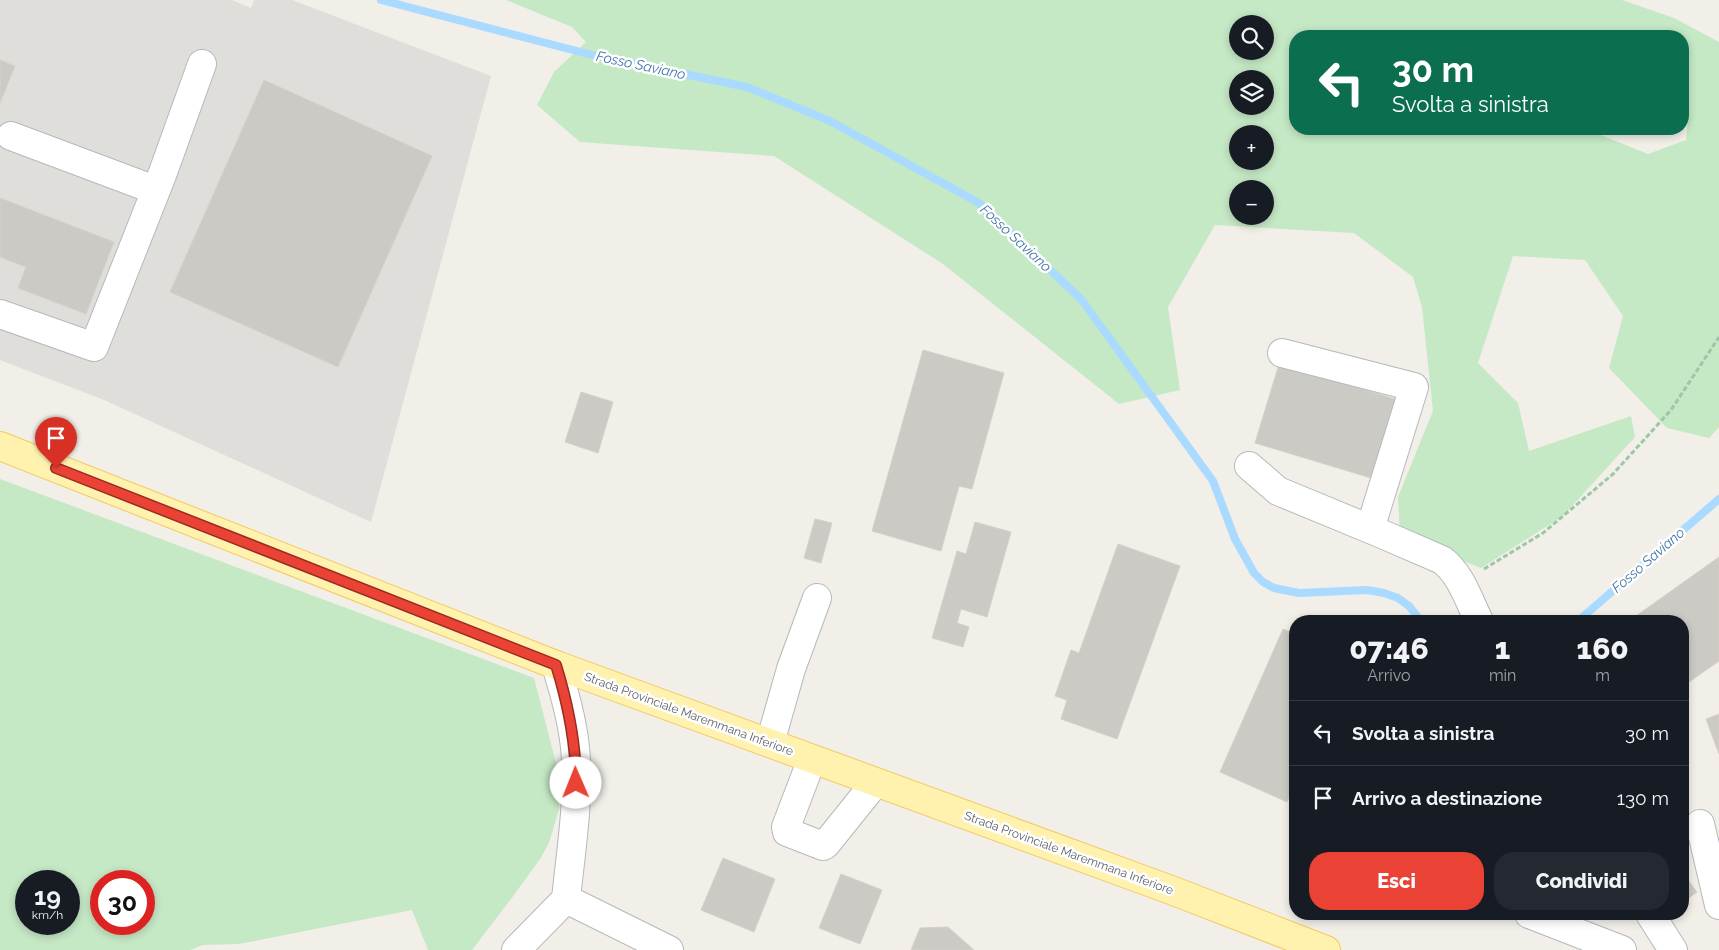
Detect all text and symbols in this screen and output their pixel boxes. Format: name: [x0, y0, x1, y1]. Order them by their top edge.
map controls: [1229, 15, 1274, 225]
button: search: [1229, 15, 1274, 60]
water label: Fosso Saviano: [595, 48, 687, 82]
text: 30 m: [1392, 49, 1474, 90]
icon: left: [1309, 50, 1374, 115]
button: layers: [1229, 70, 1274, 115]
text: Svolta a sinistra: [1392, 91, 1549, 117]
button: +: [1229, 125, 1274, 170]
button: −: [1229, 180, 1274, 225]
water label: Fosso Saviano: [977, 201, 1055, 275]
pin: [35, 417, 77, 468]
icon: arrive: [42, 424, 70, 452]
water label: Fosso Saviano: [1608, 524, 1688, 596]
text: 07:46: [1349, 631, 1429, 666]
text: 1: [1495, 631, 1510, 666]
text: 160: [1577, 631, 1629, 666]
text: Arrivo: [1367, 666, 1411, 685]
text: min: [1489, 666, 1516, 685]
text: m: [1595, 666, 1610, 685]
street label: Strada Provinciale Maremmana Inferiore: [583, 670, 795, 758]
icon: left: [1309, 719, 1337, 747]
text: Svolta a sinistra: [1352, 722, 1494, 744]
text: 30 m: [1625, 722, 1669, 744]
position arrow: [549, 756, 601, 808]
icon: arrive: [1309, 784, 1337, 812]
text: Arrivo a destinazione: [1352, 787, 1542, 809]
text: 130 m: [1617, 787, 1669, 809]
street label: Strada Provinciale Maremmana Inferiore: [963, 809, 1175, 897]
button: Esci: [1309, 852, 1484, 910]
button: Condividi: [1494, 852, 1669, 910]
speed limit sign: 30: [90, 870, 155, 935]
text: 19: [34, 881, 61, 911]
text: km/h: [32, 908, 63, 922]

